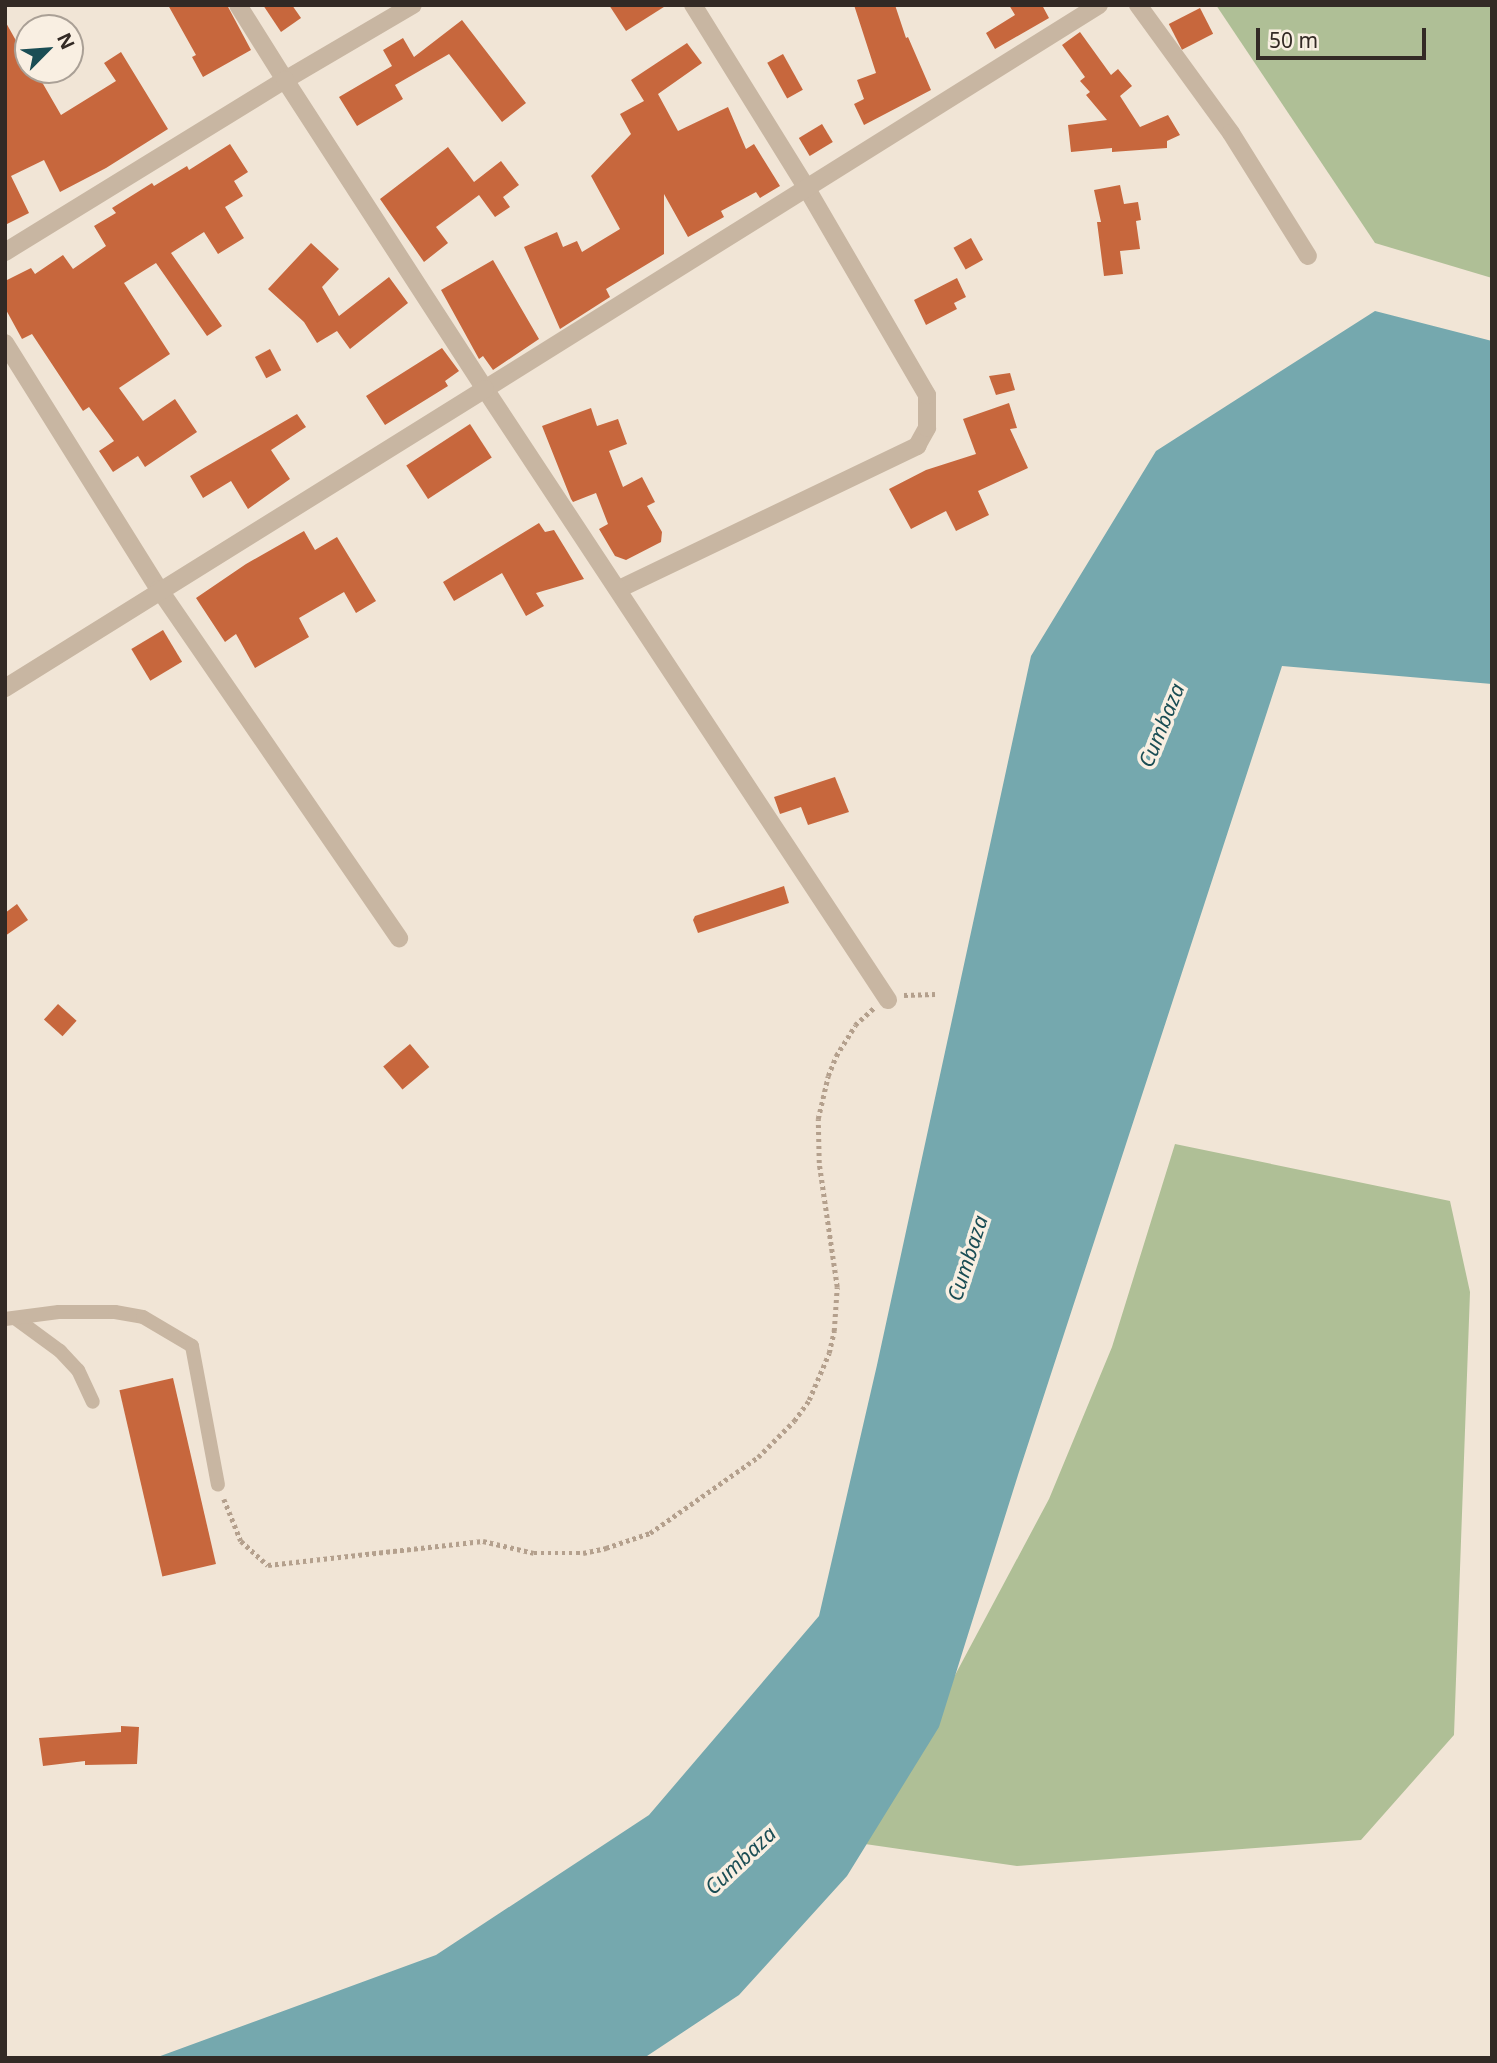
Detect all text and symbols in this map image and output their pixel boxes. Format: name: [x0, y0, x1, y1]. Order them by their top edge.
north arrow: [14, 14, 84, 84]
scale bar: [1259, 14, 1429, 58]
text: 50 m: [1269, 26, 1318, 54]
text: N: [51, 28, 81, 53]
water label: Cumbaza: [1133, 679, 1189, 771]
water label: Cumbaza: [941, 1212, 993, 1304]
water label: Cumbaza: [699, 1821, 781, 1899]

